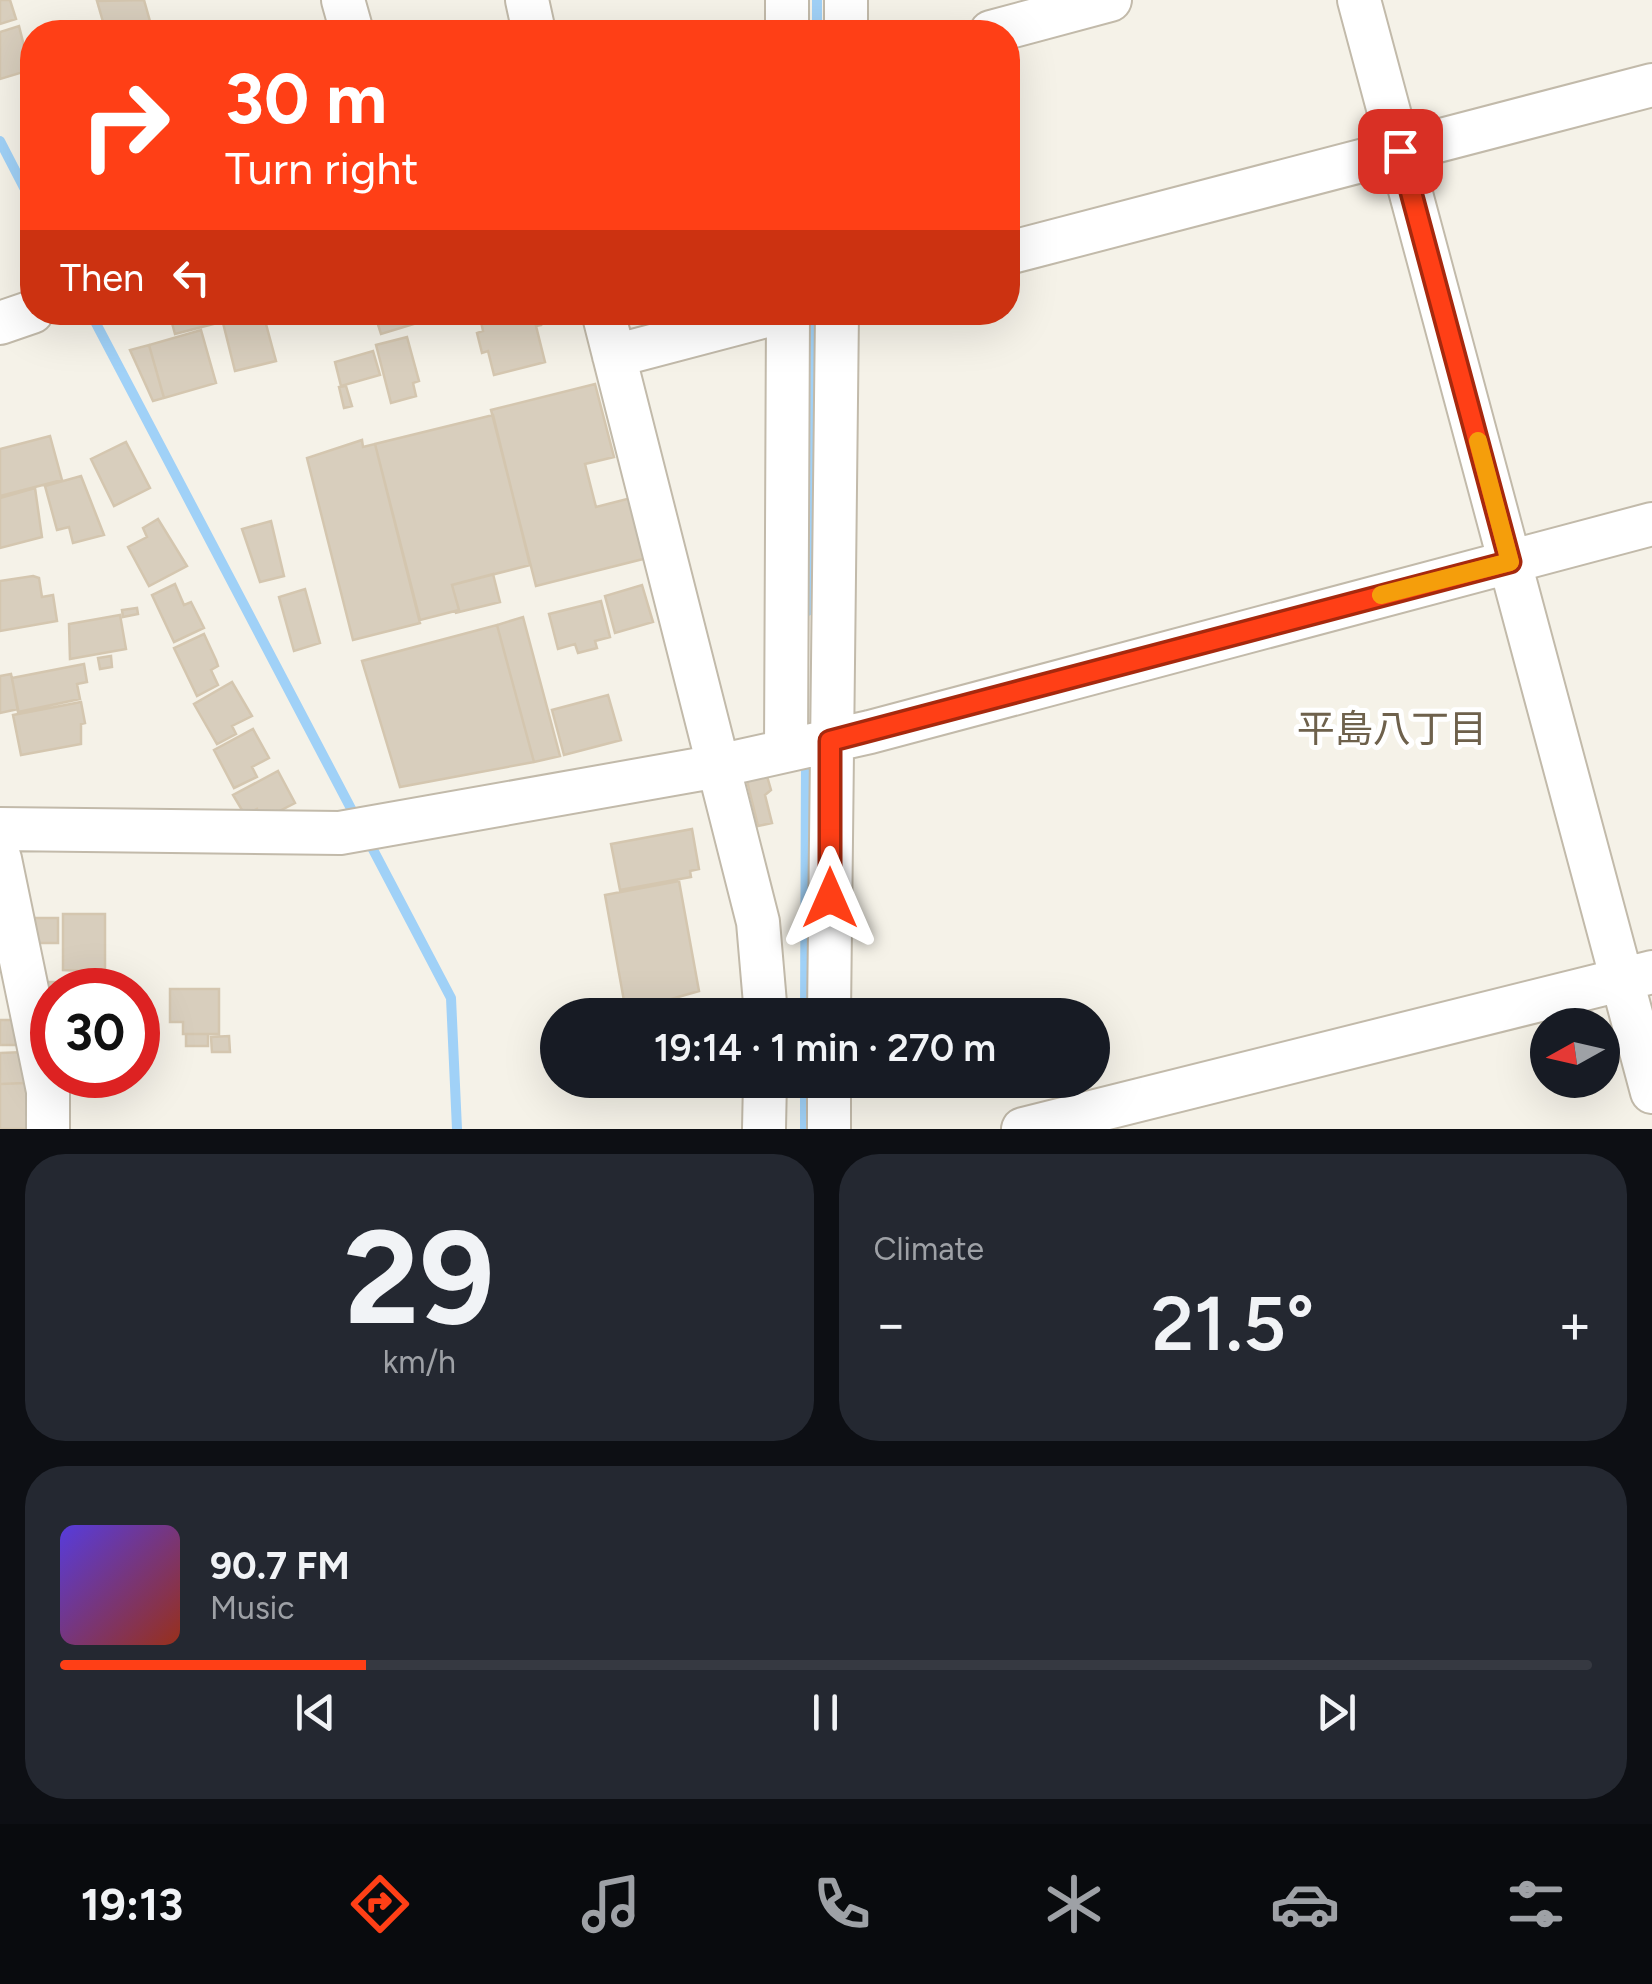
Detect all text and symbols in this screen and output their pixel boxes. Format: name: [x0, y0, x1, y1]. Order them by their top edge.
text: 30 m: [225, 56, 387, 141]
icon: right: [60, 60, 190, 190]
pin: [1358, 109, 1443, 194]
icon: arrive: [1373, 124, 1428, 179]
text: Turn right: [225, 141, 418, 195]
icon: left: [164, 250, 219, 305]
text: Then: [60, 255, 144, 301]
district label: 平島八丁目: [1297, 706, 1487, 752]
position arrow: [778, 846, 882, 950]
speed limit sign: 30: [30, 968, 160, 1098]
north arrow: [1530, 1008, 1620, 1098]
map controls: [1530, 1008, 1620, 1098]
text: 19:14 · 1 min · 270 m: [654, 1025, 996, 1071]
text: 29: [344, 1200, 495, 1356]
text: Climate: [874, 1230, 984, 1268]
text: 21.5°: [1151, 1279, 1314, 1369]
text: −: [874, 1291, 908, 1357]
text: +: [1558, 1291, 1592, 1357]
text: km/h: [383, 1343, 456, 1381]
text: 90.7 FM: [210, 1543, 350, 1589]
text: Music: [210, 1589, 295, 1627]
icon: previous: [288, 1685, 343, 1740]
icon: pause: [798, 1685, 853, 1740]
icon: next: [1309, 1685, 1364, 1740]
icon: directions: [345, 1869, 415, 1939]
icon: music: [576, 1869, 646, 1939]
icon: phone: [807, 1869, 877, 1939]
icon: climate: [1039, 1869, 1109, 1939]
icon: car: [1270, 1869, 1340, 1939]
icon: filters: [1501, 1869, 1571, 1939]
text: 19:13: [81, 1877, 183, 1931]

